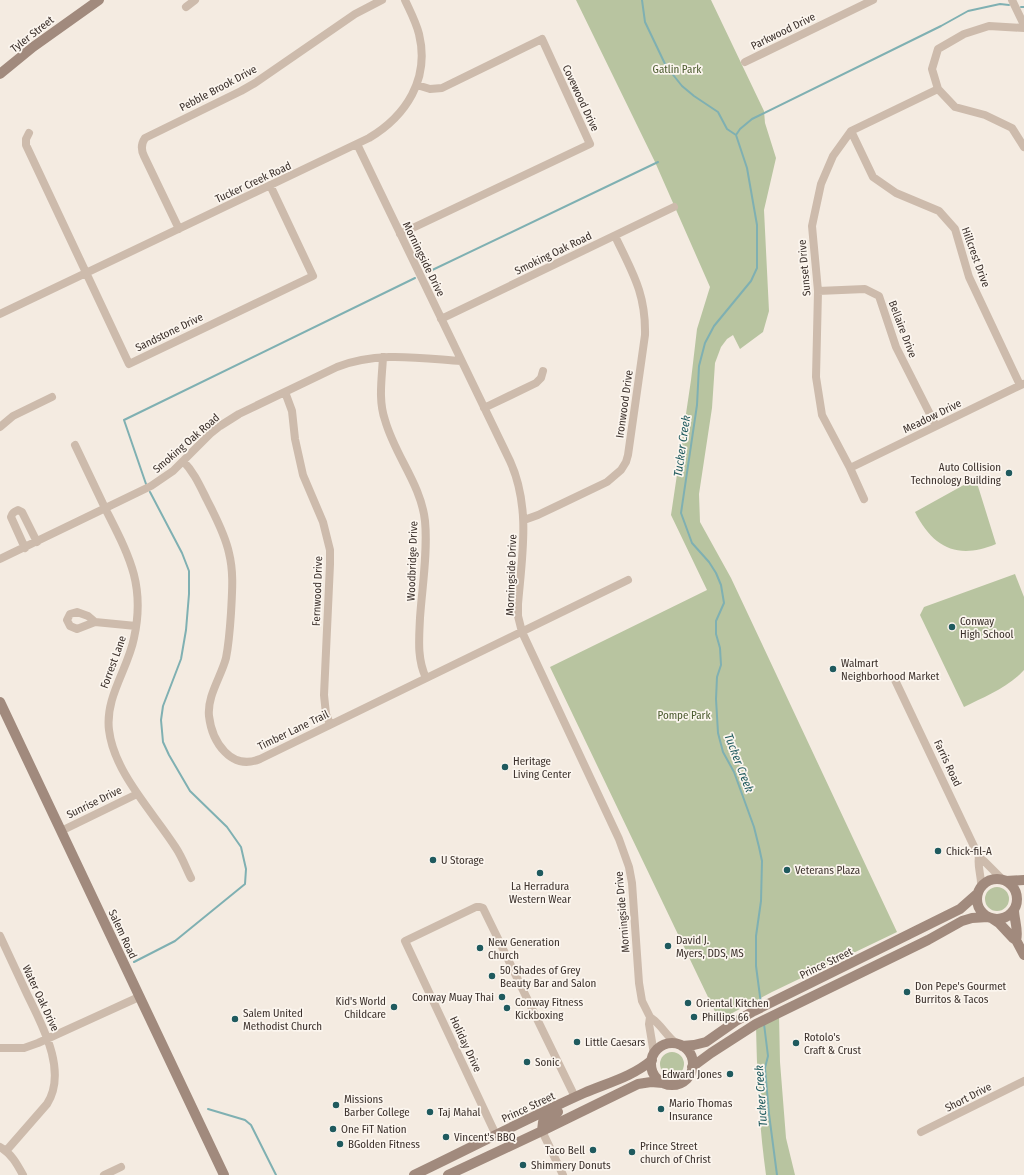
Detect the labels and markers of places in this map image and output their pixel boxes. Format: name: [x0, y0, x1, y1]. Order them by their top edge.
place label: Auto Collision Technology Building: [911, 461, 1002, 487]
marker: Auto Collision Technology Building: [1004, 468, 1014, 478]
place label: Conway High School: [960, 615, 1014, 641]
marker: Conway High School: [947, 622, 957, 632]
place label: Walmart Neighborhood Market: [841, 657, 940, 683]
marker: Walmart Neighborhood Market: [828, 664, 838, 674]
place label: Heritage Living Center: [513, 755, 571, 781]
marker: Heritage Living Center: [500, 762, 510, 772]
place label: Chick-fil-A: [946, 845, 992, 858]
marker: Chick-fil-A: [933, 846, 943, 856]
place label: U Storage: [441, 854, 484, 867]
marker: U Storage: [428, 855, 438, 865]
place label: Veterans Plaza: [795, 864, 860, 877]
marker: Veterans Plaza: [782, 865, 792, 875]
marker: La Herradura Western Wear: [535, 868, 545, 878]
place label: La Herradura Western Wear: [509, 880, 571, 906]
place label: David J. Myers, DDS, MS: [676, 934, 744, 960]
place label: New Generation Church: [488, 936, 560, 962]
marker: David J. Myers, DDS, MS: [663, 941, 673, 951]
marker: New Generation Church: [475, 943, 485, 953]
place label: 50 Shades of Grey Beauty Bar and Salon: [500, 964, 596, 990]
marker: 50 Shades of Grey Beauty Bar and Salon: [487, 971, 497, 981]
place label: Don Pepe's Gourmet Burritos & Tacos: [915, 980, 1007, 1006]
marker: Don Pepe's Gourmet Burritos & Tacos: [902, 987, 912, 997]
place label: Conway Muay Thai: [412, 991, 494, 1004]
marker: Conway Muay Thai: [497, 992, 507, 1002]
place label: Kid's World Childcare: [336, 995, 386, 1021]
place label: Conway Fitness Kickboxing: [515, 996, 583, 1022]
place label: Oriental Kitchen: [696, 997, 769, 1010]
marker: Oriental Kitchen: [683, 998, 693, 1008]
marker: Kid's World Childcare: [389, 1002, 399, 1012]
marker: Conway Fitness Kickboxing: [502, 1003, 512, 1013]
place label: Salem United Methodist Church: [243, 1007, 322, 1033]
place label: Phillips 66: [702, 1011, 749, 1024]
marker: Phillips 66: [689, 1012, 699, 1022]
marker: Salem United Methodist Church: [230, 1014, 240, 1024]
place label: Rotolo's Craft & Crust: [804, 1031, 861, 1057]
place label: Little Caesars: [585, 1036, 646, 1049]
marker: Little Caesars: [572, 1037, 582, 1047]
marker: Rotolo's Craft & Crust: [791, 1038, 801, 1048]
place label: Sonic: [535, 1056, 560, 1069]
marker: Sonic: [522, 1057, 532, 1067]
place label: Edward Jones: [662, 1068, 722, 1081]
marker: Edward Jones: [725, 1069, 735, 1079]
place label: Missions Barber College: [344, 1093, 410, 1119]
place label: Mario Thomas Insurance: [669, 1097, 733, 1123]
marker: Missions Barber College: [331, 1100, 341, 1110]
marker: Mario Thomas Insurance: [656, 1104, 666, 1114]
place label: Taj Mahal: [438, 1106, 480, 1119]
marker: Taj Mahal: [425, 1107, 435, 1117]
place label: One FiT Nation: [341, 1123, 407, 1136]
marker: One FiT Nation: [328, 1124, 338, 1134]
place label: Vincent's BBQ: [454, 1131, 516, 1144]
marker: Vincent's BBQ: [441, 1132, 451, 1142]
place label: BGolden Fitness: [348, 1138, 420, 1151]
marker: BGolden Fitness: [335, 1139, 345, 1149]
place label: Prince Street church of Christ: [640, 1140, 711, 1166]
place label: Taco Bell: [545, 1144, 585, 1157]
marker: Taco Bell: [588, 1145, 598, 1155]
marker: Prince Street church of Christ: [627, 1147, 637, 1157]
place label: Shimmery Donuts: [531, 1159, 611, 1172]
marker: Shimmery Donuts: [518, 1160, 528, 1170]

